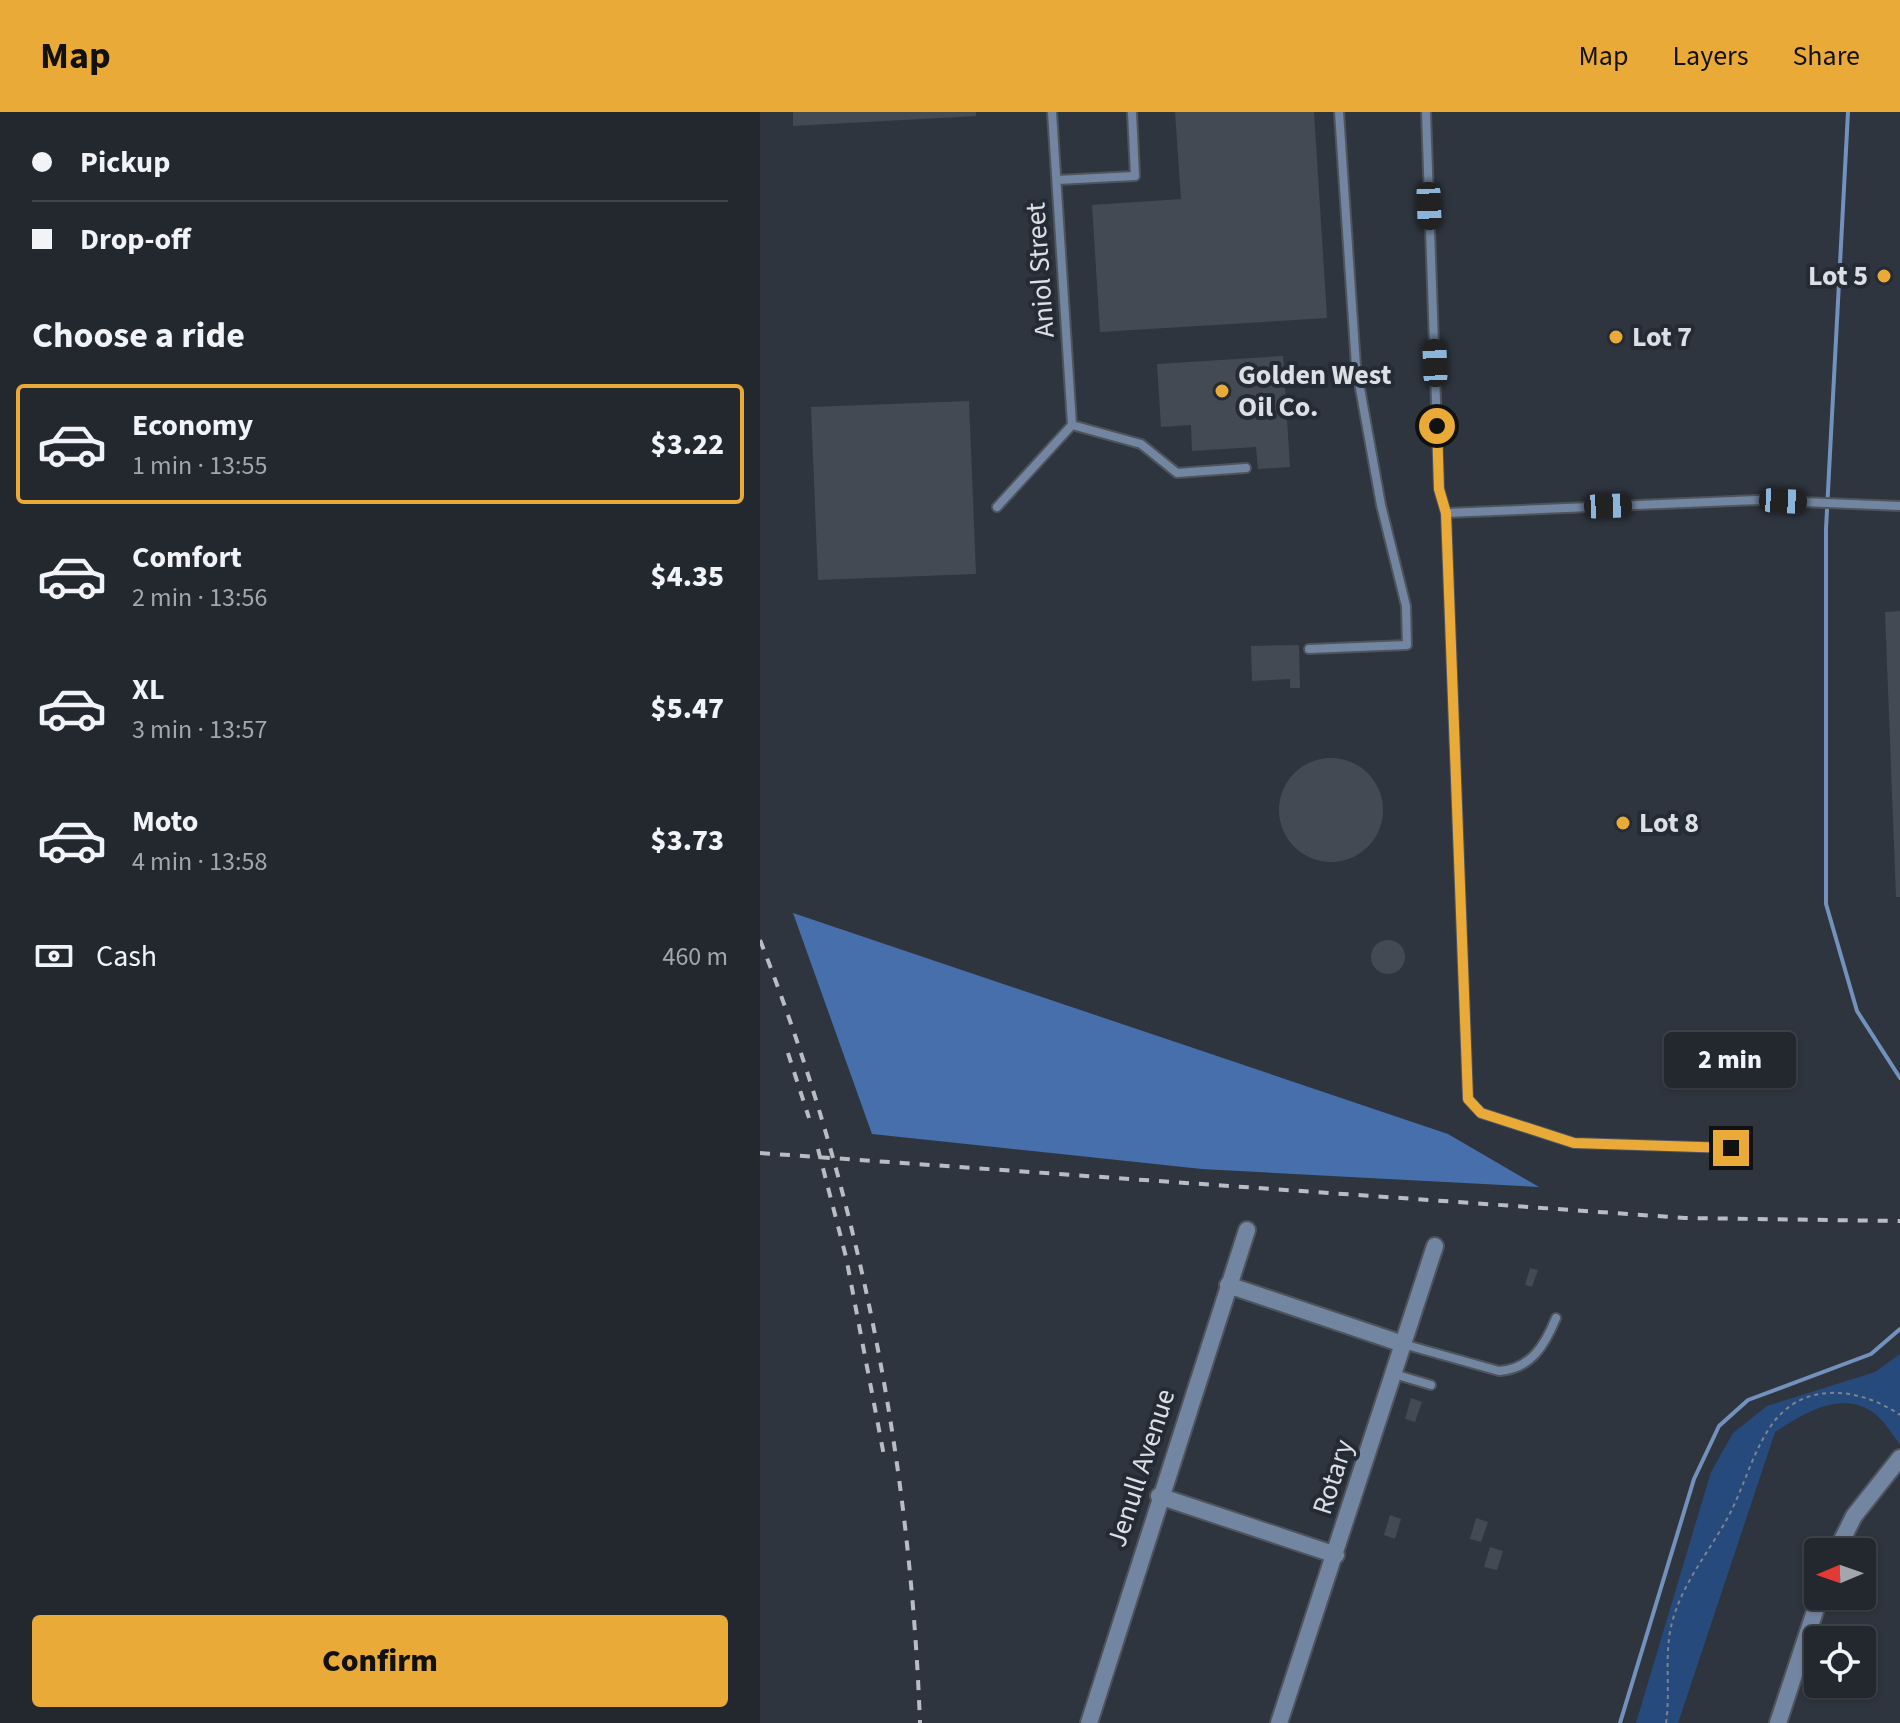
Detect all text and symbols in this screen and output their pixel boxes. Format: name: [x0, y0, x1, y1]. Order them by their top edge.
text: Map: [40, 29, 111, 83]
text: Map: [1578, 36, 1628, 76]
text: Layers: [1672, 36, 1748, 76]
text: Share: [1792, 36, 1860, 76]
text: Pickup: [80, 141, 170, 184]
car: [1416, 182, 1442, 230]
street label: Aniol Street: [1015, 201, 1065, 339]
text: Drop-off: [80, 218, 191, 261]
place label: Lot 5: [1808, 256, 1868, 296]
marker: Lot 5: [1875, 267, 1893, 285]
text: Choose a ride: [32, 310, 245, 361]
place label: Lot 7: [1632, 317, 1692, 357]
marker: Lot 7: [1607, 328, 1625, 346]
car: [1422, 339, 1448, 387]
place label: Golden West Oil Co.: [1238, 355, 1392, 427]
marker: Golden West Oil Co.: [1213, 382, 1231, 400]
text: Economy: [132, 404, 253, 447]
icon: car: [36, 408, 108, 480]
route start: [1419, 408, 1455, 444]
text: $3.22: [651, 423, 724, 466]
text: 1 min · 13:55: [132, 447, 267, 484]
car: [1758, 488, 1808, 514]
car: [1584, 493, 1632, 519]
text: Comfort: [132, 536, 242, 579]
icon: car: [36, 540, 108, 612]
text: $4.35: [651, 555, 724, 598]
text: 2 min · 13:56: [132, 579, 267, 616]
text: XL: [132, 668, 165, 711]
icon: car: [36, 672, 108, 744]
text: $5.47: [651, 687, 724, 730]
text: 3 min · 13:57: [132, 711, 267, 748]
text: Moto: [132, 800, 198, 843]
place label: Lot 8: [1639, 803, 1699, 843]
icon: car: [36, 804, 108, 876]
marker: Lot 8: [1614, 814, 1632, 832]
text: $3.73: [651, 819, 724, 862]
text: 4 min · 13:58: [132, 843, 267, 880]
icon: cash: [32, 934, 76, 978]
text: Cash: [96, 935, 157, 978]
text: 460 m: [662, 938, 728, 975]
callout: 2 min: [1665, 1032, 1797, 1088]
text: 2 min: [1698, 1041, 1762, 1078]
route end: [1713, 1130, 1749, 1166]
street label: Jenull Avenue: [1097, 1384, 1185, 1552]
street label: Rotary: [1302, 1434, 1364, 1520]
north arrow: [1804, 1538, 1876, 1610]
map controls: [1804, 1538, 1876, 1698]
button: Confirm: [32, 1615, 728, 1707]
button: locate: [1804, 1626, 1876, 1698]

